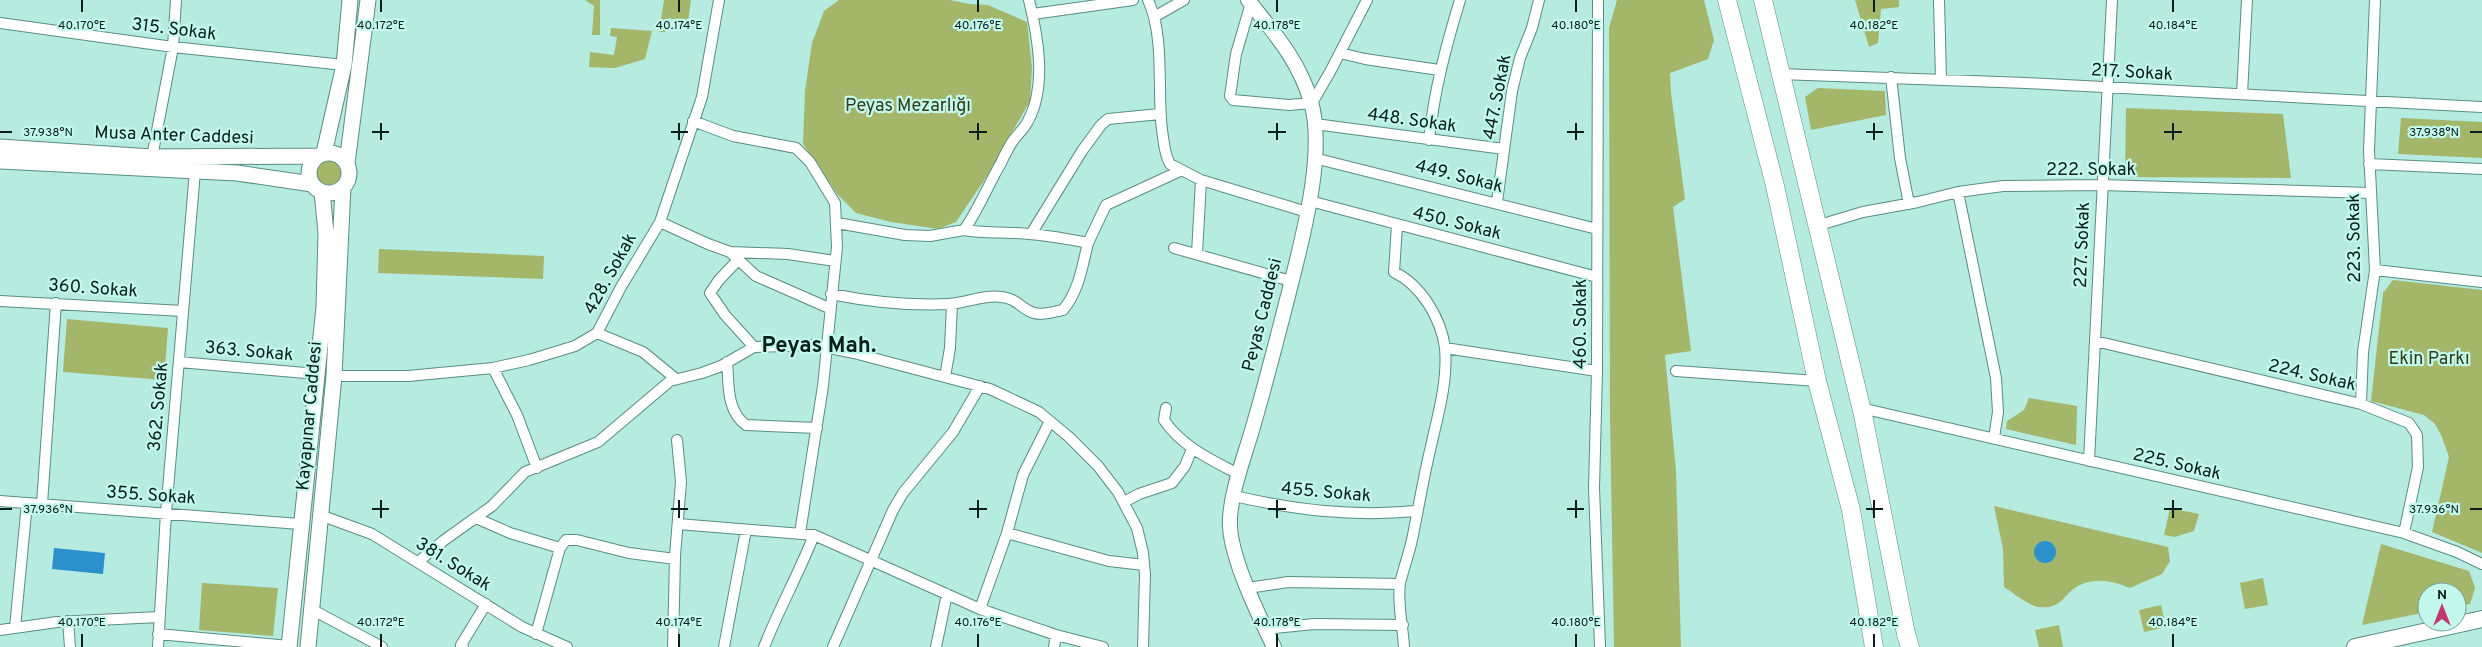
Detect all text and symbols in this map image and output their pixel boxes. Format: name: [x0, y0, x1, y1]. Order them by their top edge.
street label: 315. Sokak: [130, 13, 218, 47]
text: 40.170°E: [58, 18, 106, 34]
text: 40.172°E: [357, 18, 405, 34]
text: 40.174°E: [656, 18, 702, 34]
text: 40.176°E: [954, 18, 1002, 34]
text: 40.178°E: [1253, 18, 1301, 34]
text: 40.180°E: [1551, 18, 1601, 34]
text: 40.182°E: [1850, 18, 1898, 34]
text: 40.184°E: [2148, 18, 2198, 34]
street label: 447. Sokak: [1478, 52, 1518, 142]
street label: 217. Sokak: [2090, 59, 2174, 87]
park label: Peyas Mezarlığı: [845, 95, 971, 118]
street label: 448. Sokak: [1366, 103, 1458, 139]
street label: Musa Anter Caddesi: [94, 122, 254, 150]
text: 37.938°N: [23, 125, 73, 141]
text: 37.938°N: [2409, 125, 2459, 141]
street label: 449. Sokak: [1413, 155, 1505, 199]
street label: 222. Sokak: [2046, 159, 2136, 182]
street label: 223. Sokak: [2343, 193, 2367, 283]
street label: 227. Sokak: [2070, 201, 2096, 289]
street label: 450. Sokak: [1410, 202, 1504, 246]
street label: 428. Sokak: [579, 229, 643, 319]
street label: Peyas Caddesi: [1238, 256, 1288, 374]
street label: 360. Sokak: [47, 274, 139, 304]
street label: 460. Sokak: [1570, 279, 1593, 369]
district label: Peyas Mah.: [762, 333, 876, 360]
street label: 363. Sokak: [204, 337, 294, 367]
street label: Kayapınar Caddesi: [292, 340, 328, 492]
park label: Ekin Parkı: [2388, 348, 2470, 371]
street label: 224. Sokak: [2266, 355, 2358, 397]
street label: 362. Sokak: [144, 361, 174, 453]
street label: 225. Sokak: [2130, 444, 2224, 486]
street label: 455. Sokak: [1280, 478, 1372, 508]
street label: 355. Sokak: [105, 481, 197, 511]
text: 37.936°N: [23, 502, 73, 518]
text: 37.936°N: [2409, 502, 2459, 518]
street label: 381. Sokak: [411, 533, 495, 597]
north arrow: [2417, 582, 2467, 632]
text: N: [2437, 587, 2447, 604]
text: 40.170°E: [58, 615, 106, 631]
text: 40.172°E: [357, 615, 405, 631]
text: 40.174°E: [656, 615, 702, 631]
text: 40.176°E: [954, 615, 1002, 631]
text: 40.178°E: [1253, 615, 1301, 631]
text: 40.180°E: [1551, 615, 1601, 631]
text: 40.182°E: [1850, 615, 1898, 631]
text: 40.184°E: [2148, 615, 2198, 631]

